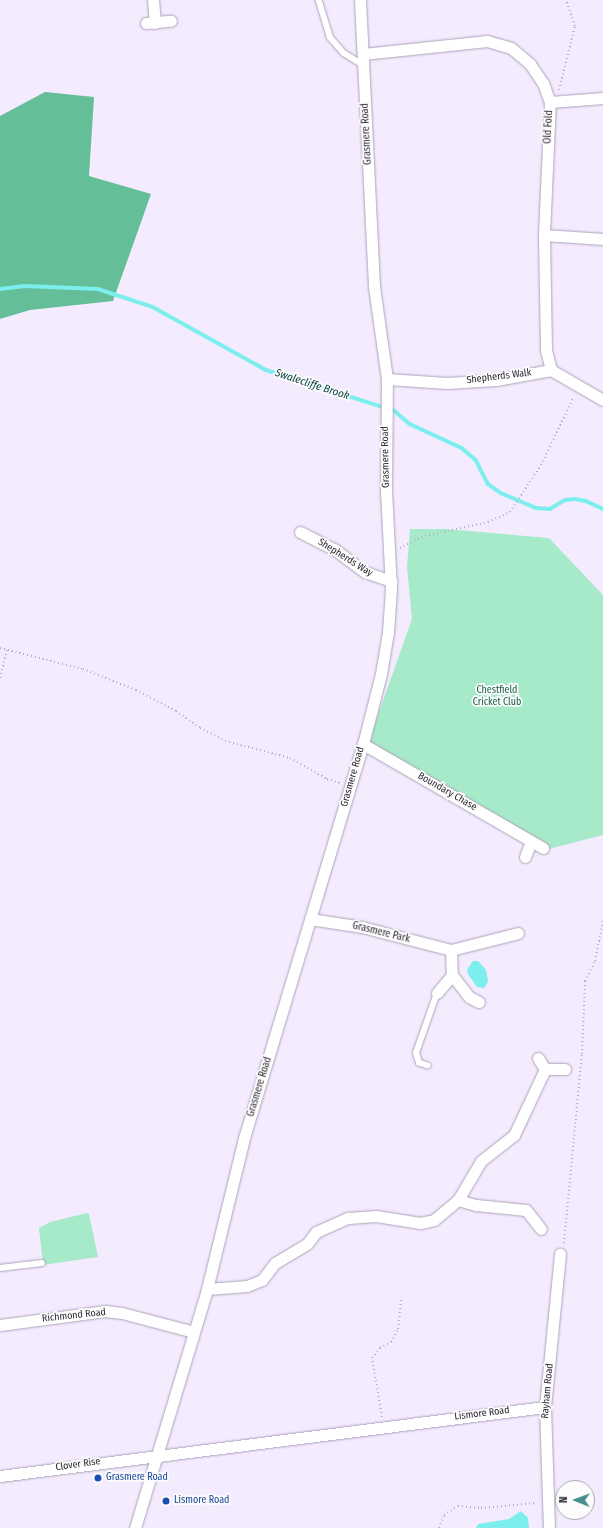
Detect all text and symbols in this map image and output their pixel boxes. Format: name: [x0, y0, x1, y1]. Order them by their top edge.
street label: Grasmere Road: [359, 103, 375, 165]
street label: Old Fold: [542, 110, 556, 144]
water label: Swalecliffe Brook: [273, 367, 351, 403]
street label: Shepherds Walk: [466, 367, 532, 387]
street label: Grasmere Road: [379, 426, 393, 488]
street label: Shepherds Way: [315, 536, 375, 580]
park label: Chestfield Cricket Club: [473, 684, 521, 708]
street label: Grasmere Road: [339, 746, 367, 808]
street label: Boundary Chase: [415, 770, 479, 814]
street label: Grasmere Park: [351, 920, 411, 946]
street label: Grasmere Road: [245, 1056, 275, 1118]
street label: Richmond Road: [41, 1307, 107, 1325]
street label: Rayham Road: [540, 1363, 556, 1419]
street label: Lismore Road: [454, 1405, 510, 1423]
street label: Clover Rise: [55, 1456, 101, 1474]
place label: Grasmere Road: [106, 1472, 168, 1484]
marker: Grasmere Road: [93, 1473, 103, 1483]
north arrow: [555, 1480, 595, 1520]
place label: Lismore Road: [174, 1495, 229, 1507]
marker: Lismore Road: [161, 1496, 171, 1506]
text: N: [557, 1496, 570, 1503]

